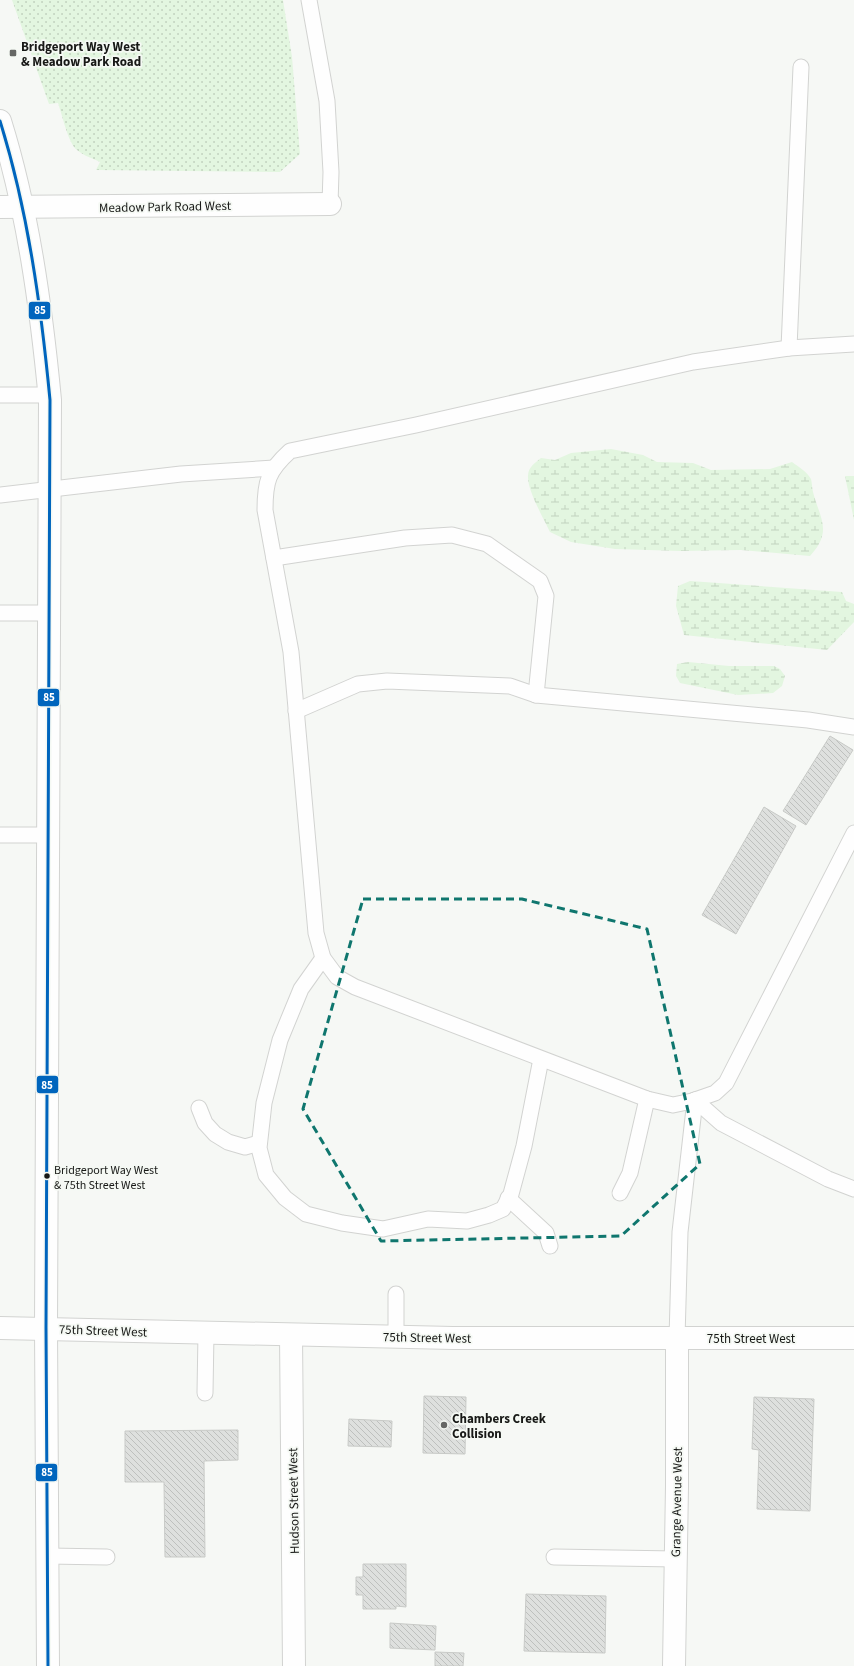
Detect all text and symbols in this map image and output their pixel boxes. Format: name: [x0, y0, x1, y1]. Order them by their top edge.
place label: Bridgeport Way West & Meadow Park Road: [21, 38, 141, 71]
marker: Bridgeport Way West & Meadow Park Road: [8, 48, 18, 58]
street label: Meadow Park Road West: [99, 197, 232, 217]
line badge: 85: [28, 301, 51, 320]
text: 85: [34, 303, 46, 318]
line badge: 85: [37, 688, 60, 707]
text: 85: [43, 690, 55, 705]
line badge: 85: [36, 1075, 59, 1094]
text: 85: [41, 1078, 53, 1093]
place label: Bridgeport Way West & 75th Street West: [54, 1162, 158, 1194]
marker: Bridgeport Way West & 75th Street West: [42, 1171, 52, 1181]
street label: 75th Street West: [58, 1320, 148, 1342]
street label: 75th Street West: [383, 1328, 472, 1348]
street label: 75th Street West: [707, 1330, 796, 1348]
place label: Chambers Creek Collision: [452, 1410, 547, 1443]
marker: Chambers Creek Collision: [439, 1420, 449, 1430]
street label: Grange Avenue West: [667, 1446, 687, 1557]
street label: Hudson Street West: [284, 1447, 304, 1554]
line badge: 85: [35, 1463, 58, 1482]
text: 85: [41, 1465, 53, 1480]

